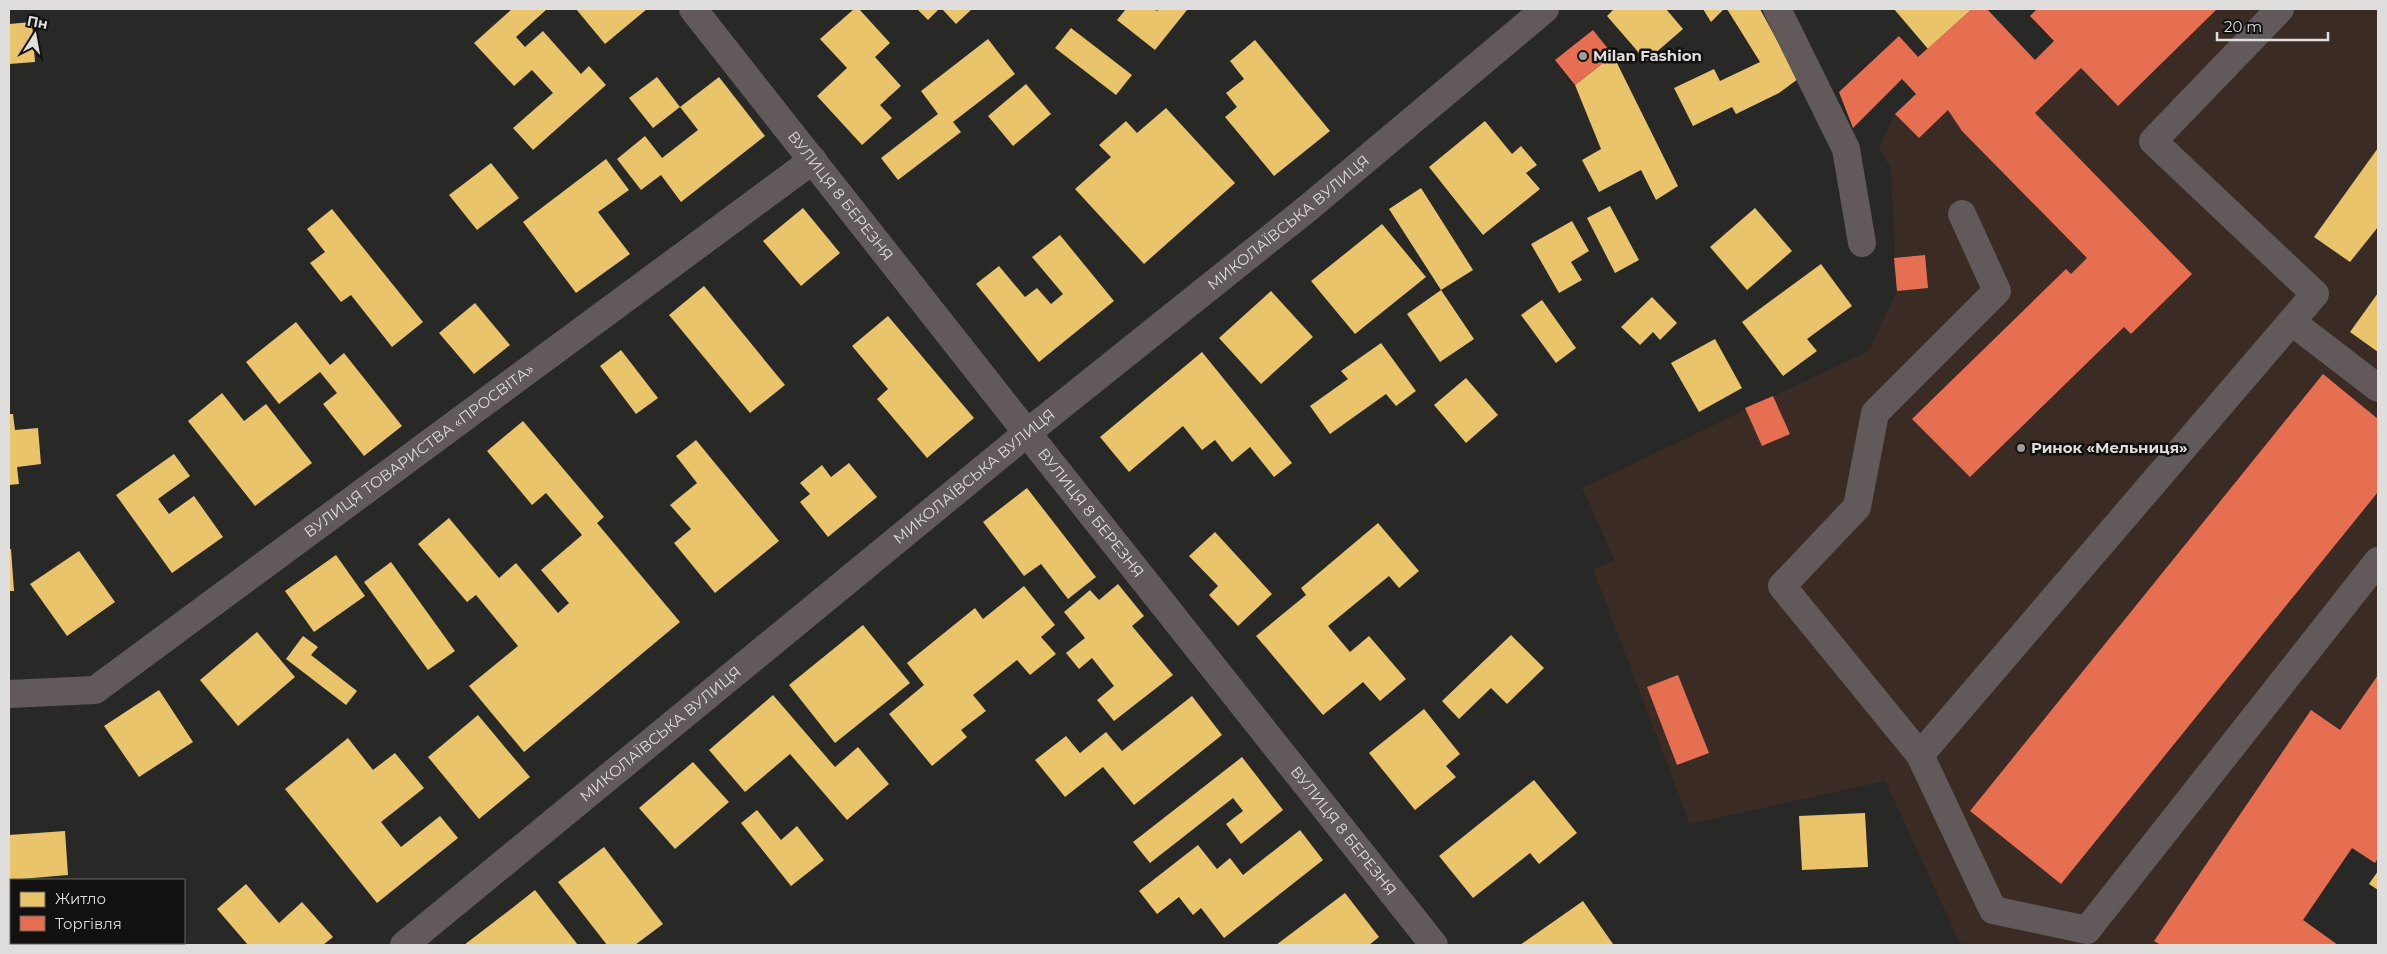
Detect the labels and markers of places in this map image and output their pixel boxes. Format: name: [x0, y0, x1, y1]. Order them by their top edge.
place label: Milan Fashion: [1593, 46, 1702, 65]
marker: Milan Fashion: [1577, 50, 1589, 62]
place label: Ринок «Мельниця»: [2031, 438, 2188, 457]
marker: Ринок «Мельниця»: [2015, 442, 2027, 454]

